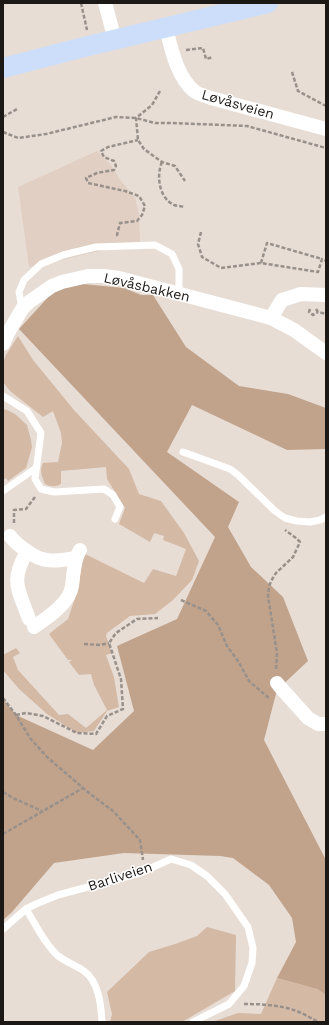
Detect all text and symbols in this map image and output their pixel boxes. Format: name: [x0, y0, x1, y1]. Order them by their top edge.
street label: Løvåsveien: [200, 86, 276, 122]
street label: Løvåsbakken: [102, 269, 192, 305]
street label: Barliveien: [86, 858, 154, 894]

